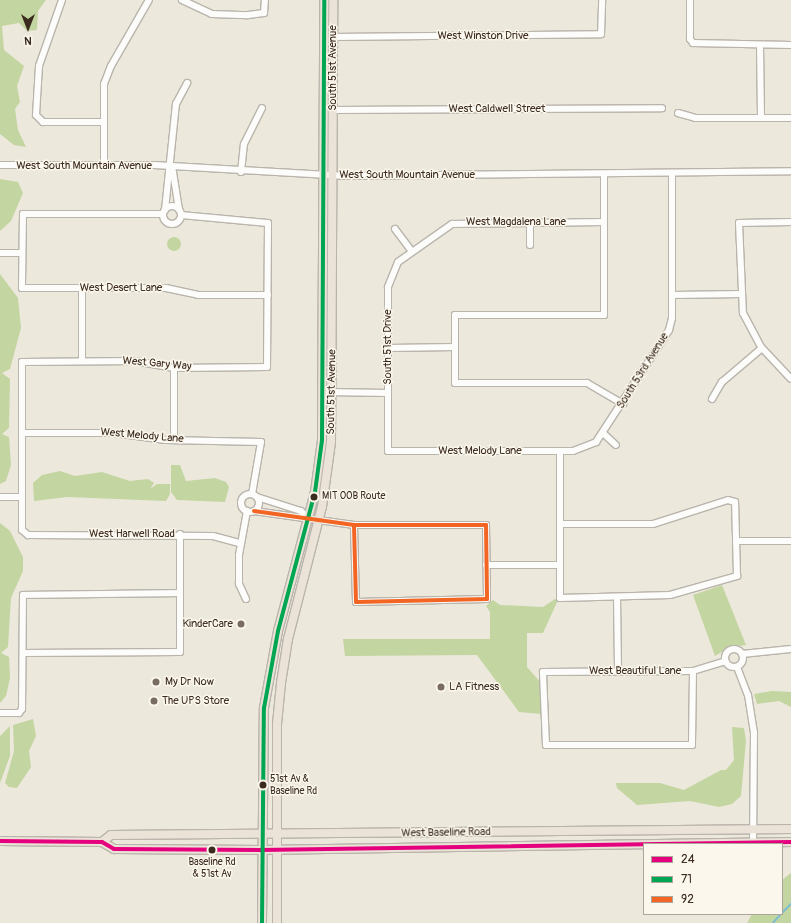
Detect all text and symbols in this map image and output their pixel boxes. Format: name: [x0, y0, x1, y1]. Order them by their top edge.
north arrow: [8, 8, 48, 48]
street label: South 51st Avenue: [326, 25, 340, 111]
street label: West Winston Drive: [437, 29, 529, 43]
text: N: [24, 34, 32, 47]
street label: West Caldwell Street: [449, 102, 545, 116]
street label: West South Mountain Avenue: [16, 159, 152, 173]
street label: West South Mountain Avenue: [339, 168, 475, 182]
street label: West Magdalena Lane: [466, 215, 566, 229]
street label: West Desert Lane: [80, 281, 162, 295]
street label: South 51st Drive: [381, 309, 395, 385]
street label: South 53rd Avenue: [614, 331, 672, 411]
street label: South 51st Avenue: [325, 349, 339, 435]
street label: West Gary Way: [122, 354, 192, 374]
street label: West Melody Lane: [100, 426, 184, 446]
street label: West Melody Lane: [438, 444, 522, 458]
place label: MIT OOB Route: [322, 491, 385, 503]
marker: MIT OOB Route: [309, 492, 319, 502]
street label: West Harwell Road: [89, 527, 175, 541]
place label: KinderCare: [182, 617, 233, 631]
marker: KinderCare: [236, 619, 246, 629]
street label: West Beautiful Lane: [589, 664, 681, 678]
place label: My Dr Now: [165, 675, 214, 689]
marker: My Dr Now: [150, 676, 162, 688]
place label: LA Fitness: [449, 680, 499, 694]
marker: LA Fitness: [436, 682, 446, 692]
place label: The UPS Store: [162, 694, 229, 708]
marker: The UPS Store: [149, 696, 159, 706]
place label: 51st Av & Baseline Rd: [270, 773, 317, 796]
marker: 51st Av & Baseline Rd: [258, 780, 268, 790]
street label: West Baseline Road: [401, 826, 491, 840]
legend: [643, 843, 783, 915]
marker: Baseline Rd & 51st Av: [207, 845, 217, 855]
text: 24: [681, 852, 695, 867]
place label: Baseline Rd & 51st Av: [188, 856, 236, 880]
text: 71: [681, 872, 692, 887]
text: 92: [681, 892, 694, 907]

